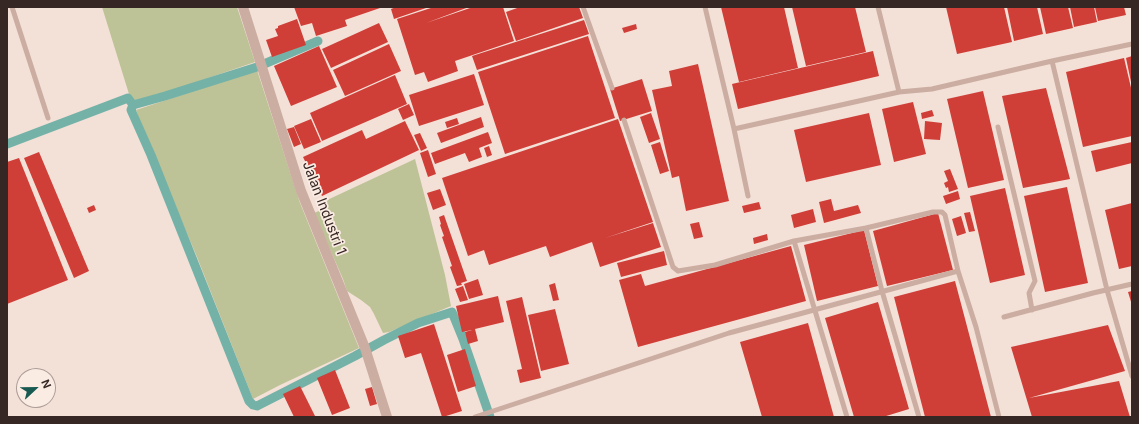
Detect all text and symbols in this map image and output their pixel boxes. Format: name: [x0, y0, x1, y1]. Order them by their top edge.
street label: Jalan Industri 1: [298, 159, 350, 257]
north arrow: [16, 368, 56, 408]
text: N: [38, 377, 54, 390]

